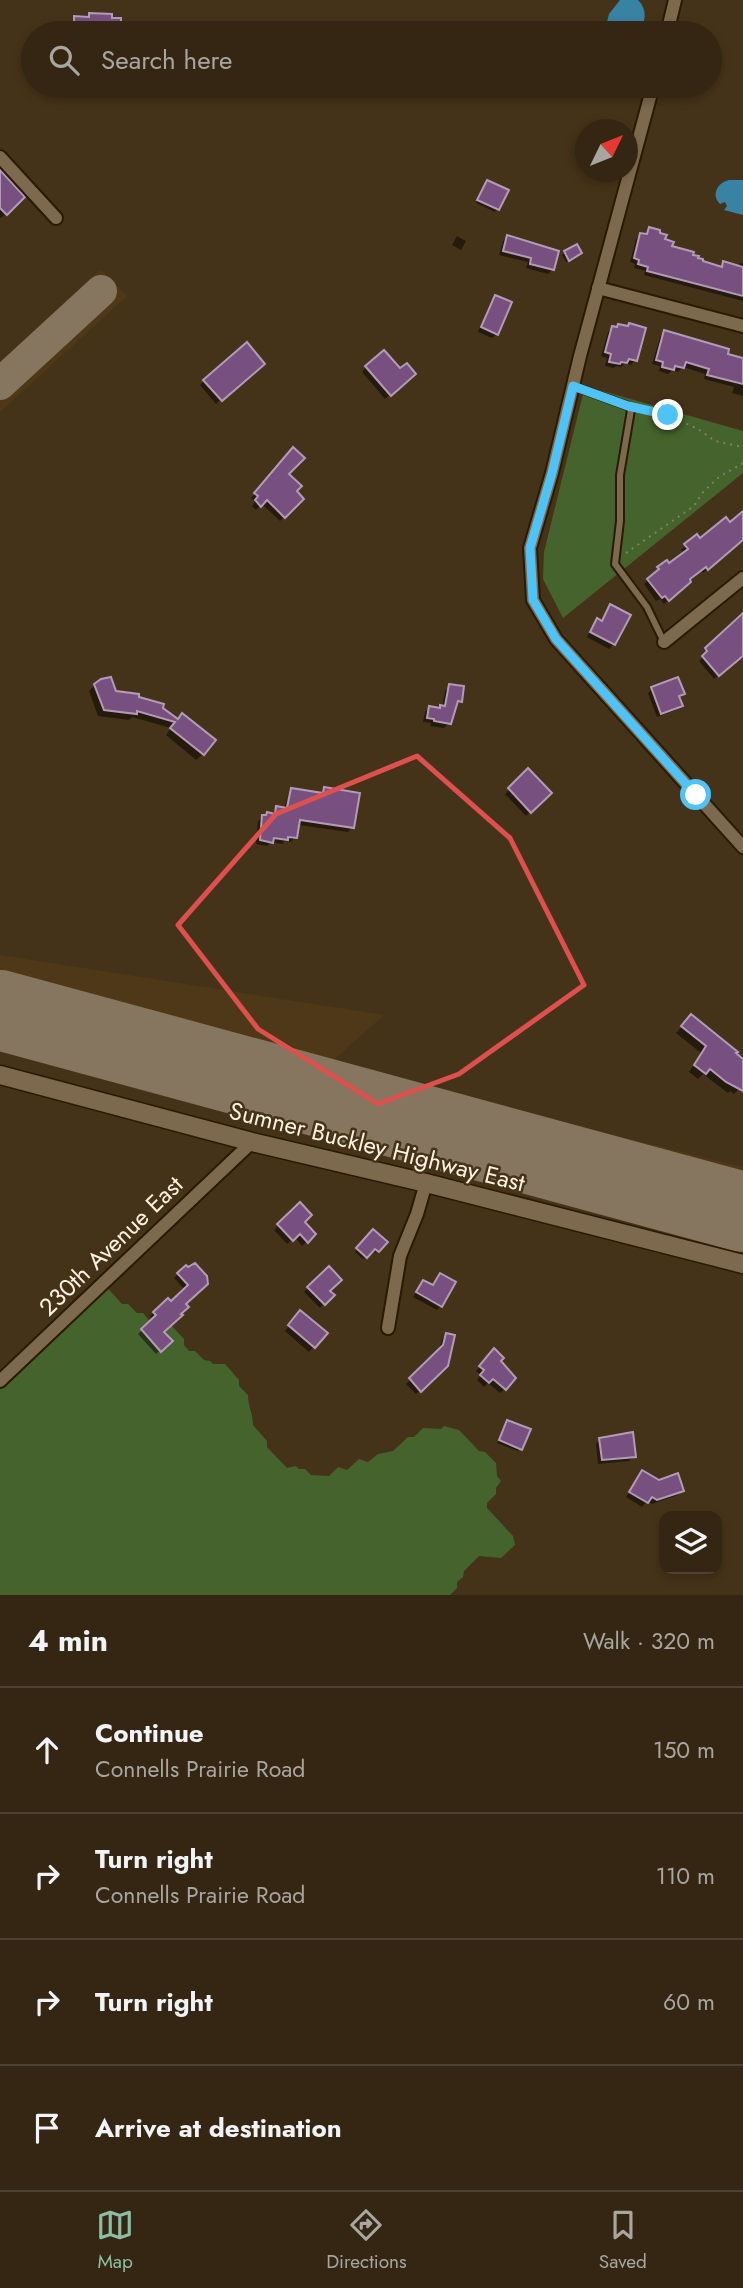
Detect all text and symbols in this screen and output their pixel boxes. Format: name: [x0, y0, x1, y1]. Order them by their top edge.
search box: [21, 21, 722, 98]
icon: search: [45, 41, 83, 79]
text: Search here: [101, 41, 233, 79]
north arrow: [575, 119, 638, 182]
route end: [652, 399, 683, 430]
route start: [680, 779, 711, 810]
street label: Sumner Buckley Highway East: [226, 1093, 529, 1200]
street label: 230th Avenue East: [31, 1167, 191, 1324]
map controls: [659, 1511, 722, 1574]
button: layers: [659, 1511, 722, 1574]
text: 4 min: [28, 1619, 108, 1662]
text: Walk · 320 m: [583, 1624, 715, 1658]
text: Continue: [95, 1714, 204, 1752]
icon: ahead: [28, 1731, 66, 1769]
text: 150 m: [653, 1733, 715, 1767]
text: Connells Prairie Road: [95, 1752, 305, 1786]
text: Turn right: [95, 1840, 213, 1878]
icon: right: [28, 1857, 66, 1895]
text: 110 m: [656, 1859, 715, 1893]
text: Connells Prairie Road: [95, 1878, 305, 1912]
icon: right: [28, 1983, 66, 2021]
text: Turn right: [95, 1983, 213, 2021]
text: 60 m: [663, 1985, 715, 2019]
icon: arrive: [28, 2109, 66, 2147]
text: Arrive at destination: [95, 2109, 342, 2147]
tab: Map: [96, 2206, 134, 2275]
tab: Directions: [326, 2206, 407, 2275]
tab: Saved: [599, 2206, 647, 2275]

